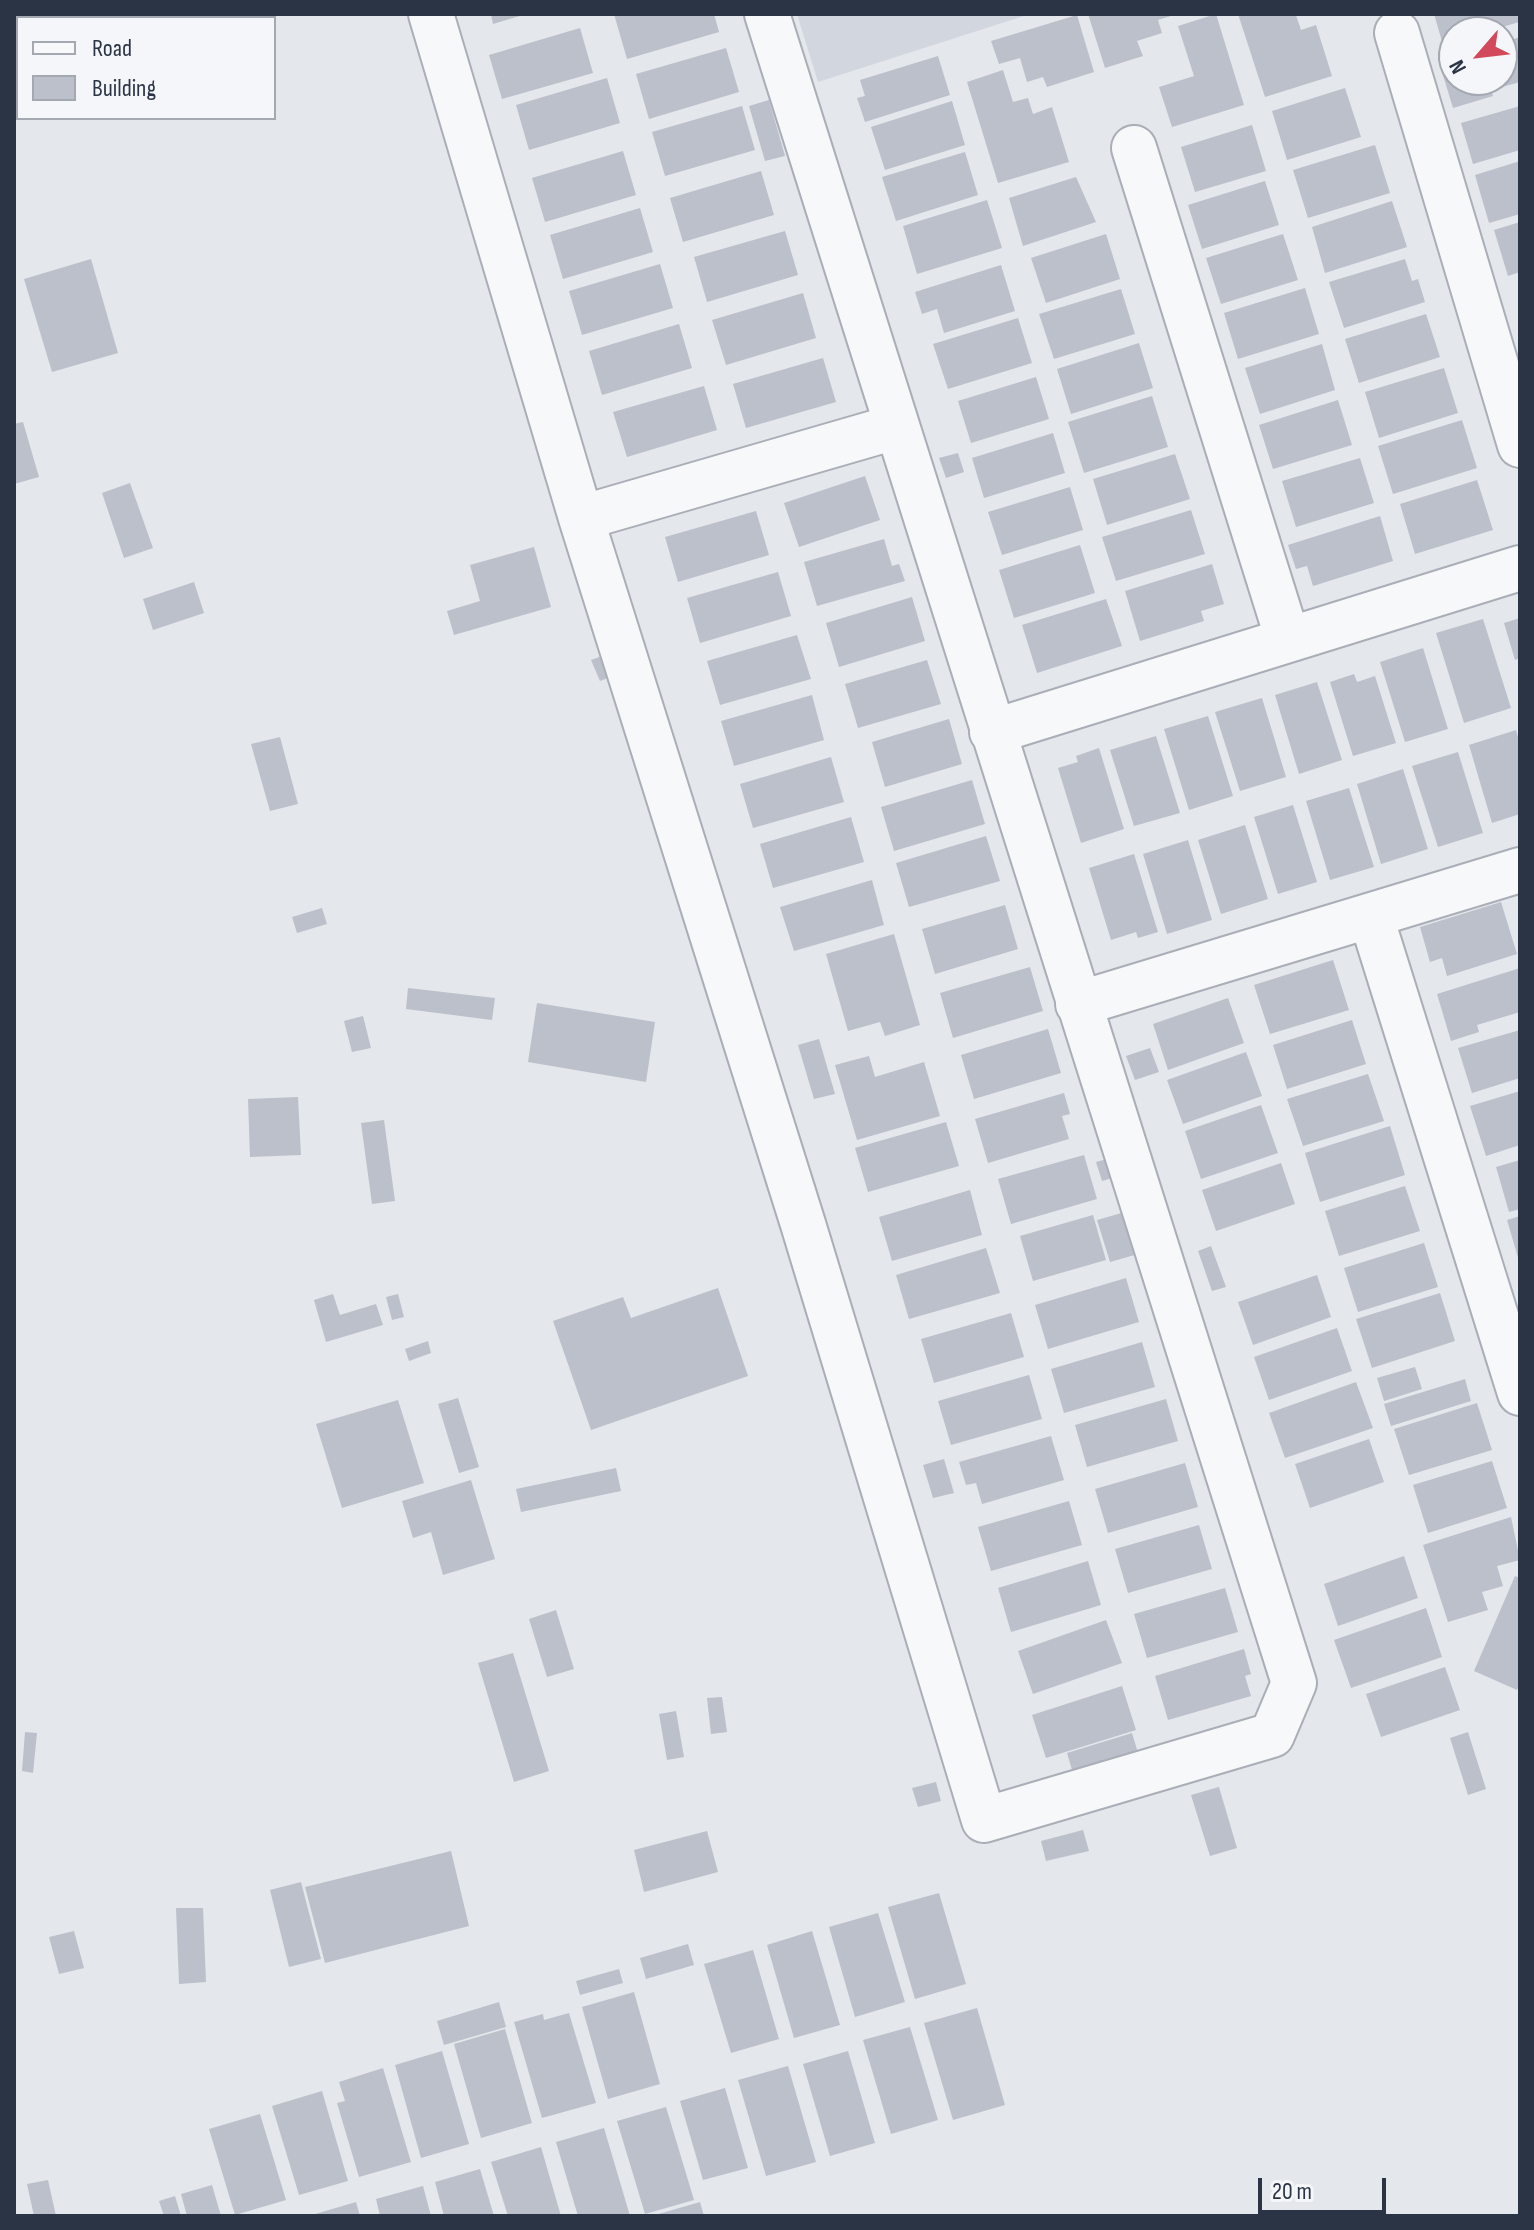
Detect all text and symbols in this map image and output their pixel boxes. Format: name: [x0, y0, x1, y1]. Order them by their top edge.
legend: [16, 16, 276, 120]
north arrow: [1438, 16, 1518, 96]
text: Road: [92, 34, 132, 63]
text: N: [1443, 55, 1473, 78]
text: Building: [92, 74, 156, 103]
scale bar: [1262, 2162, 1390, 2212]
text: 20 m: [1272, 2177, 1312, 2206]

